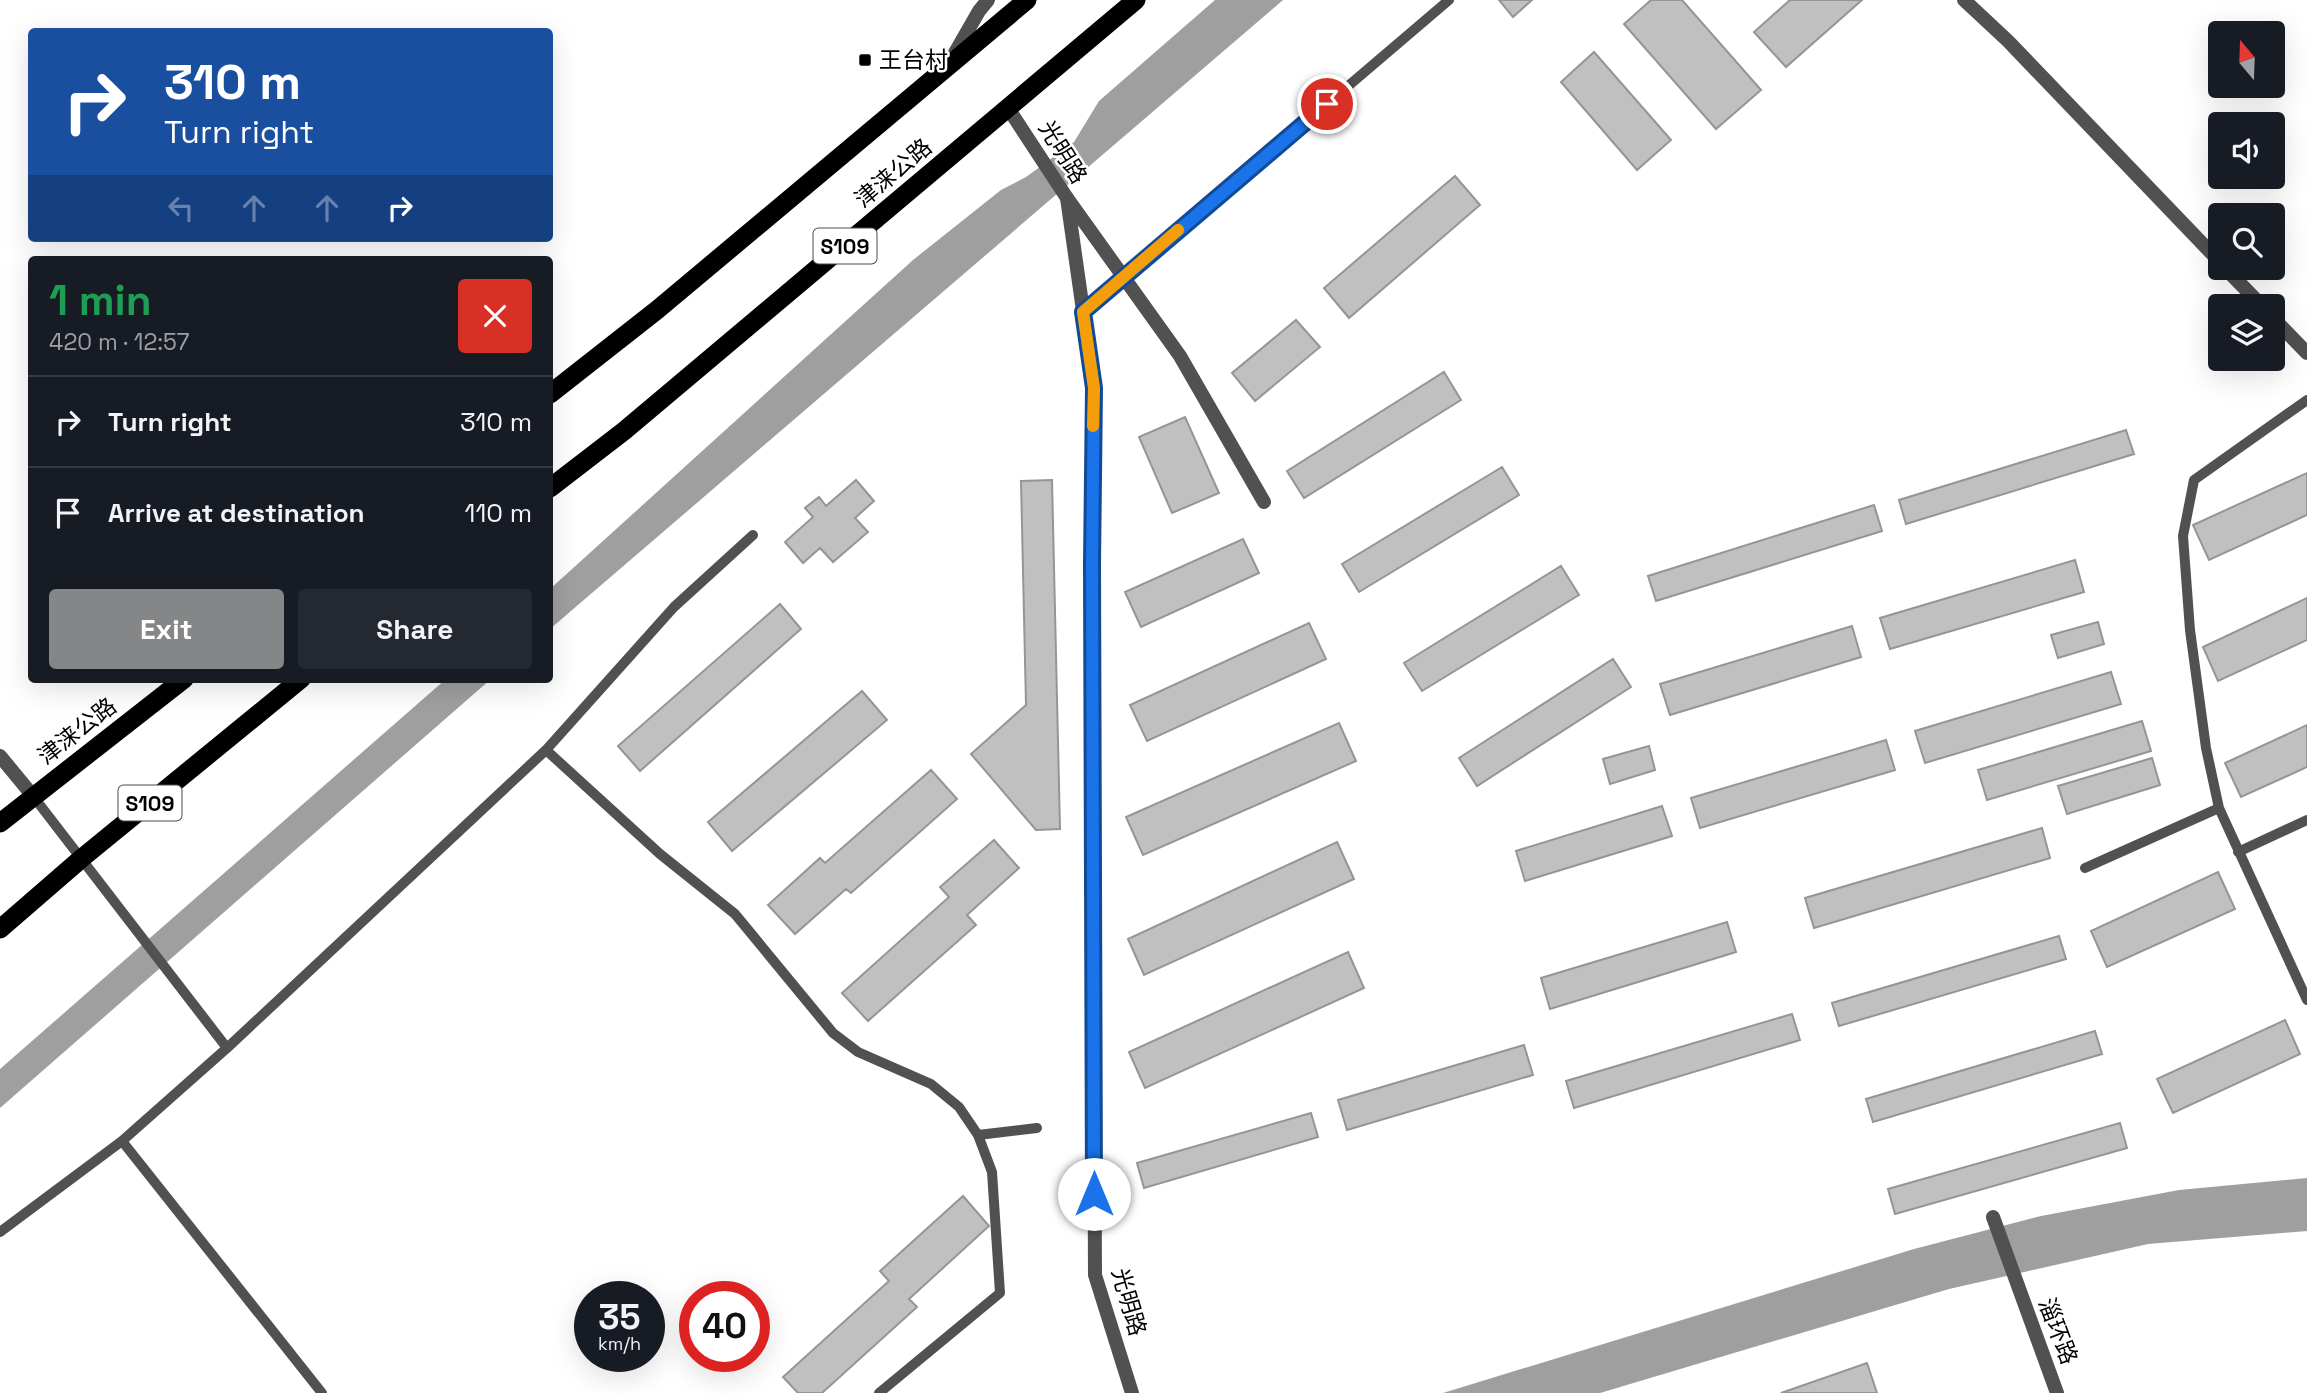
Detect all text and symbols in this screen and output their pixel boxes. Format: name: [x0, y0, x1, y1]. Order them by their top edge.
north arrow: [2208, 21, 2286, 98]
map controls: [2208, 21, 2285, 371]
place label: 王台村: [879, 45, 948, 75]
text: 310 m: [164, 51, 301, 113]
marker: 王台村: [857, 52, 873, 68]
icon: right: [49, 56, 140, 147]
pin: [1297, 74, 1357, 134]
icon: arrive: [1308, 85, 1346, 123]
text: Turn right: [164, 112, 314, 152]
button: sound: [2208, 112, 2285, 189]
street label: 光明路: [1032, 115, 1094, 189]
street label: 津涞公路: [848, 132, 938, 214]
icon: left: [162, 189, 200, 227]
icon: ahead: [235, 189, 273, 227]
icon: ahead: [308, 189, 346, 227]
icon: right: [381, 189, 419, 227]
button: search: [2208, 203, 2285, 280]
road number: S109: [814, 229, 876, 264]
text: 1 min: [49, 274, 152, 327]
button: close: [458, 279, 532, 353]
button: layers: [2208, 294, 2285, 371]
text: 420 m · 12:57: [49, 327, 190, 357]
icon: right: [49, 403, 87, 441]
text: Turn right: [108, 405, 232, 439]
text: 310 m: [460, 405, 532, 439]
icon: arrive: [49, 494, 87, 532]
text: Arrive at destination: [108, 496, 365, 530]
text: 110 m: [465, 496, 532, 530]
button: Exit: [49, 589, 284, 669]
button: Share: [298, 589, 532, 669]
street label: 津涞公路: [32, 691, 122, 771]
road number: S109: [118, 786, 182, 820]
position arrow: [1057, 1157, 1131, 1231]
street label: 光明路: [1105, 1265, 1153, 1339]
speed limit sign: 40: [679, 1281, 770, 1372]
street label: 淄环路: [2032, 1293, 2084, 1369]
text: 35: [598, 1295, 641, 1339]
text: km/h: [598, 1332, 641, 1355]

